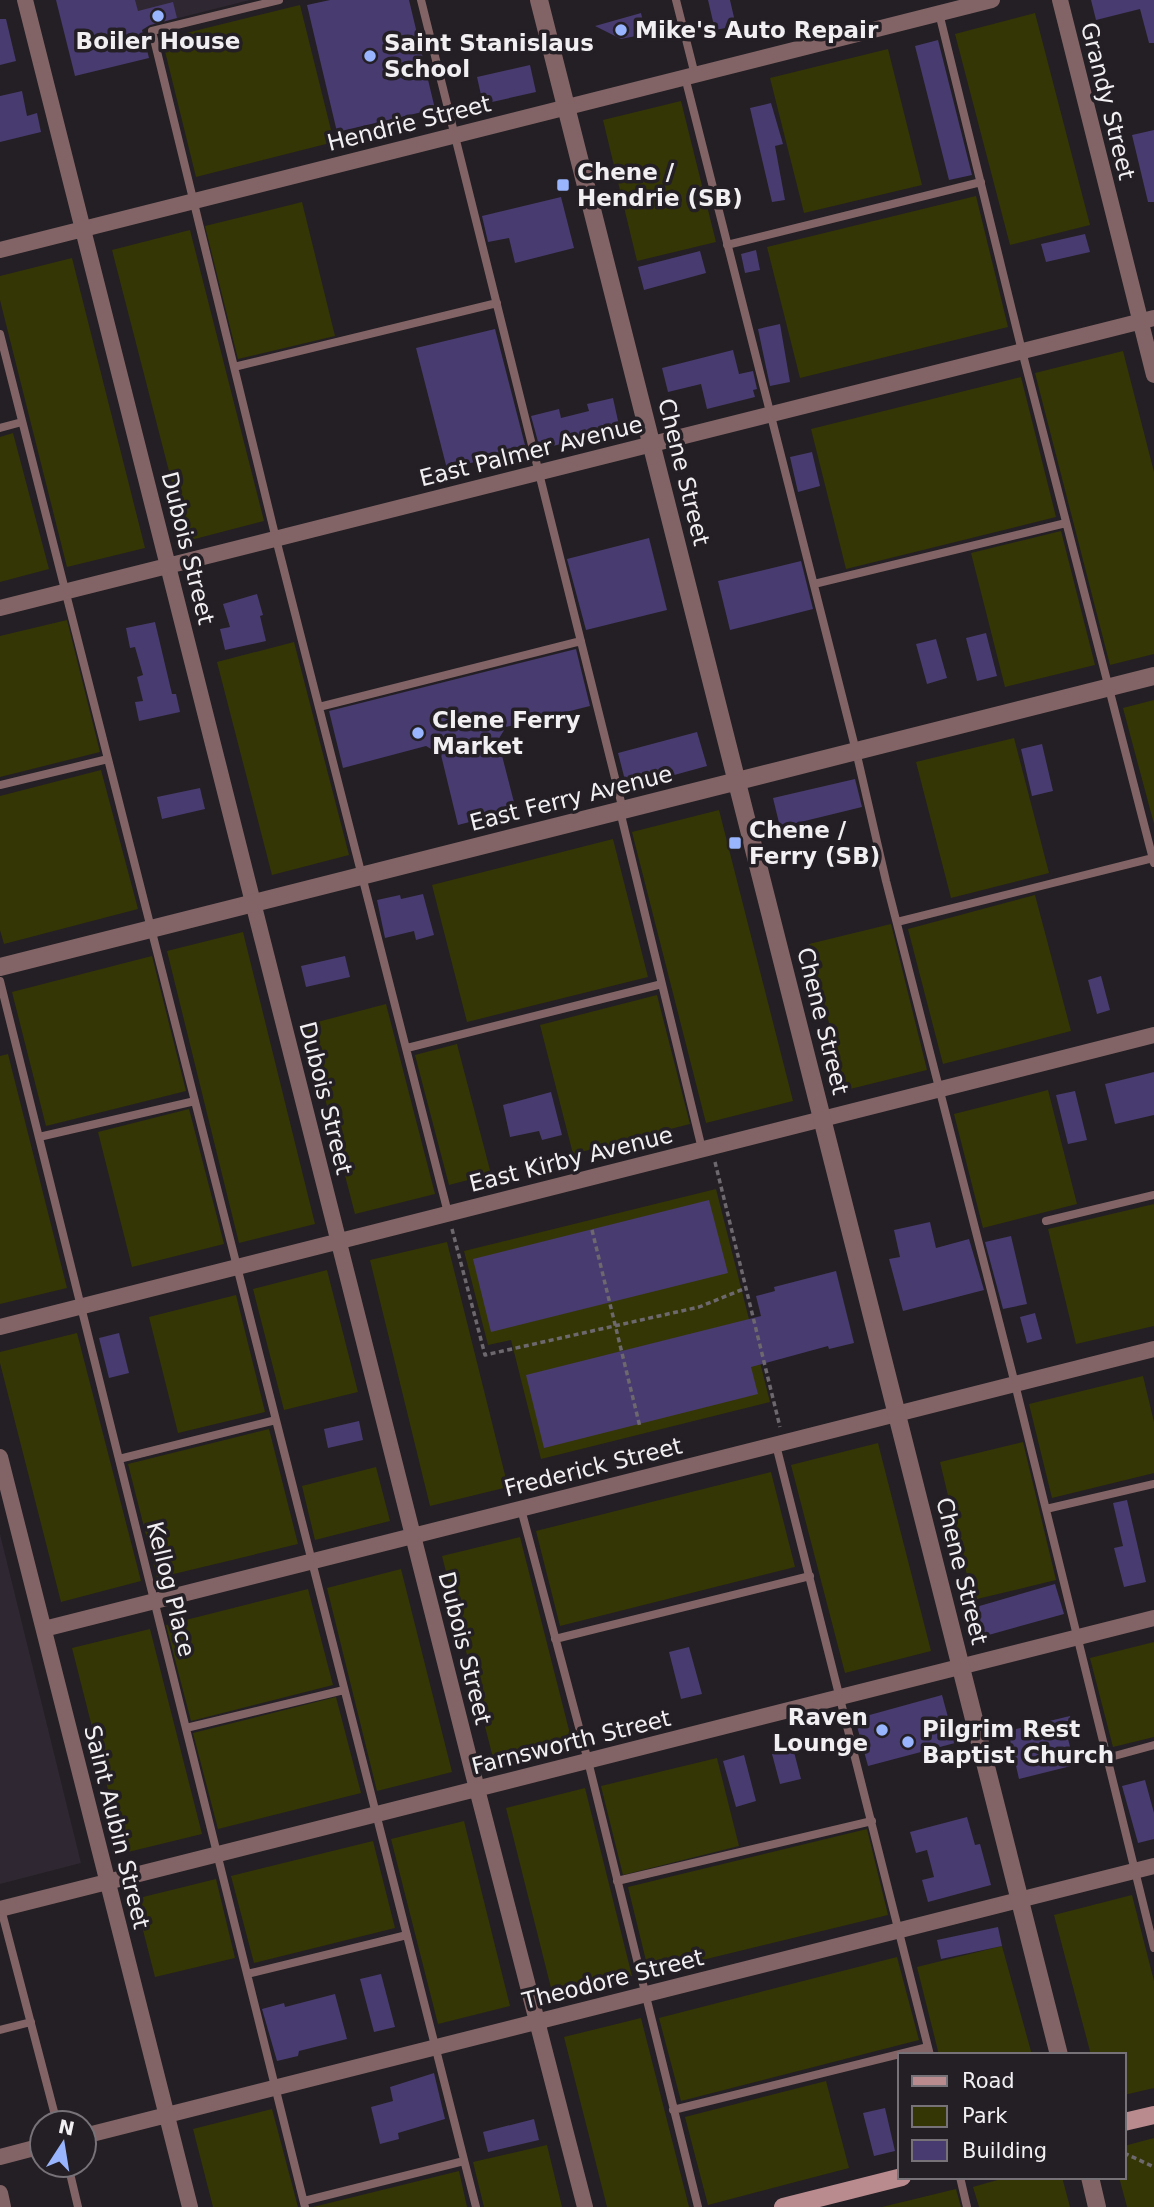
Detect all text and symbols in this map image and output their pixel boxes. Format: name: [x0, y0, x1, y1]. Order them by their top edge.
marker: Boiler House: [150, 8, 166, 24]
place label: Mike's Auto Repair: [635, 17, 879, 43]
street label: Grandy Street: [1076, 20, 1140, 182]
marker: Mike's Auto Repair: [613, 22, 629, 38]
place label: Boiler House: [76, 28, 240, 54]
place label: Saint Stanislaus School: [384, 30, 594, 82]
marker: Saint Stanislaus School: [362, 48, 378, 64]
street label: Hendrie Street: [324, 90, 494, 156]
place label: Chene / Hendrie (SB): [577, 159, 743, 211]
marker: Chene / Hendrie (SB): [555, 177, 571, 193]
street label: Chene Street: [653, 396, 715, 548]
street label: East Palmer Avenue: [417, 411, 645, 491]
street label: Dubois Street: [156, 469, 220, 627]
place label: Clene Ferry Market: [432, 707, 580, 759]
marker: Clene Ferry Market: [410, 725, 426, 741]
street label: East Ferry Avenue: [467, 760, 675, 836]
place label: Chene / Ferry (SB): [749, 817, 880, 869]
marker: Chene / Ferry (SB): [727, 835, 743, 851]
street label: Chene Street: [792, 945, 854, 1097]
street label: Dubois Street: [294, 1019, 358, 1177]
street label: East Kirby Avenue: [467, 1121, 675, 1197]
street label: Frederick Street: [501, 1432, 685, 1502]
street label: Chene Street: [931, 1495, 993, 1647]
street label: Kellog Place: [142, 1519, 200, 1659]
street label: Dubois Street: [433, 1569, 497, 1727]
place label: Raven Lounge: [773, 1704, 868, 1756]
street label: Farnsworth Street: [469, 1705, 673, 1779]
place label: Pilgrim Rest Baptist Church: [922, 1716, 1114, 1768]
street label: Saint Aubin Street: [79, 1722, 155, 1932]
marker: Raven Lounge: [874, 1722, 890, 1738]
marker: Pilgrim Rest Baptist Church: [900, 1734, 916, 1750]
street label: Theodore Street: [519, 1944, 706, 2014]
legend: [898, 2053, 1126, 2179]
text: Road: [962, 2069, 1015, 2093]
text: Park: [962, 2104, 1008, 2128]
north arrow: [28, 2109, 98, 2179]
text: N: [56, 2115, 77, 2140]
text: Building: [962, 2139, 1047, 2163]

